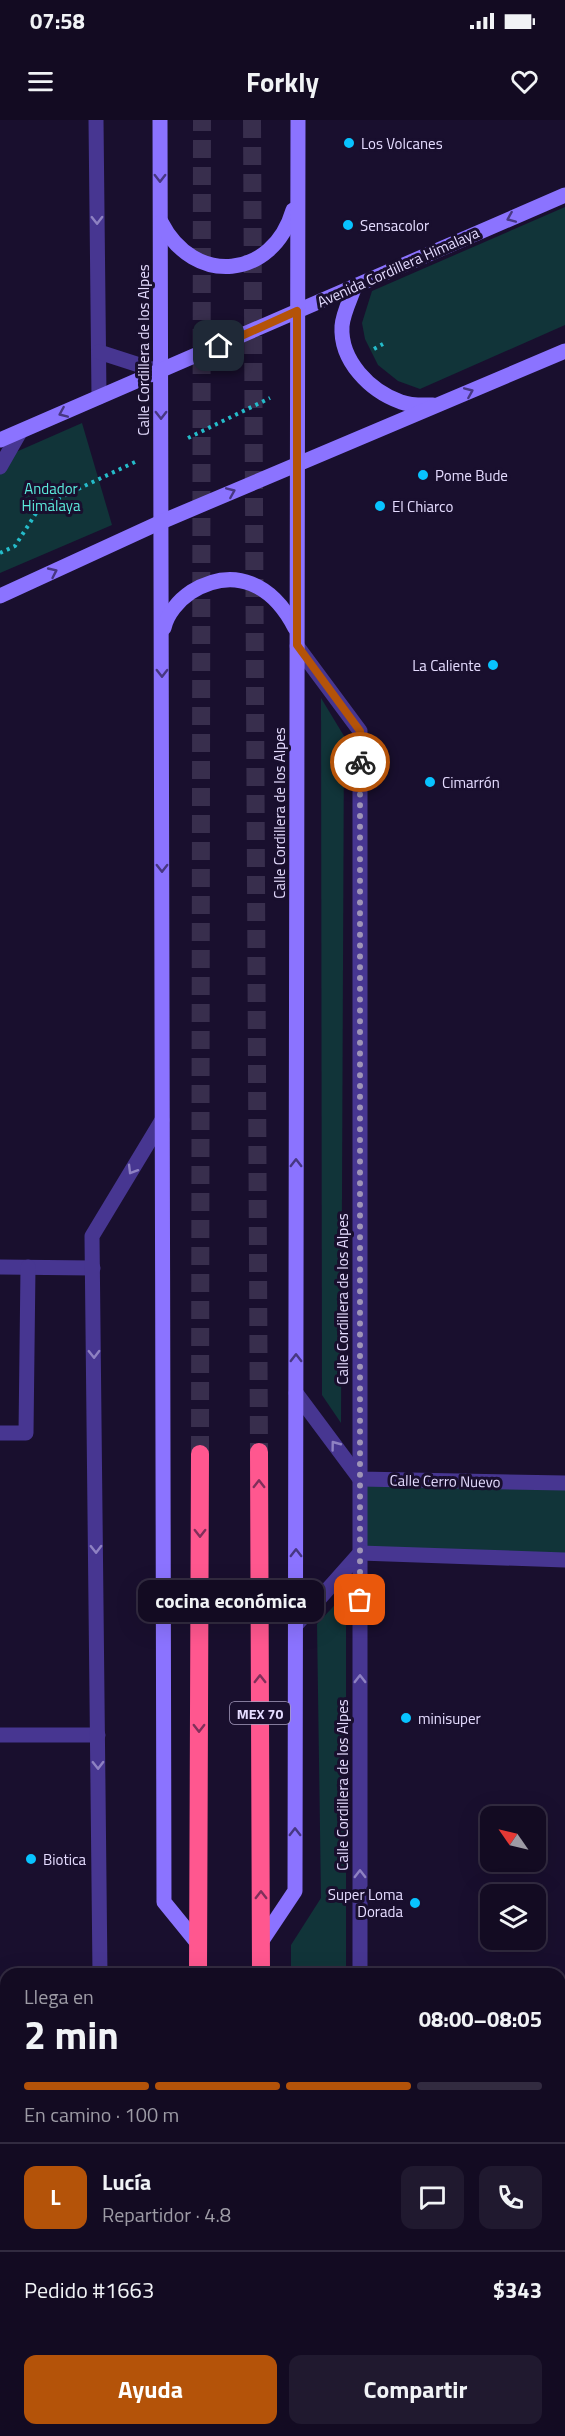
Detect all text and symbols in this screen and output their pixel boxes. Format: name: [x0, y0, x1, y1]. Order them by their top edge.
text: 07:58: [30, 4, 85, 38]
text: Forkly: [246, 61, 319, 102]
icon: menu: [24, 65, 57, 98]
icon: heart: [508, 65, 541, 98]
place label: Los Volcanes: [361, 132, 443, 155]
marker: Los Volcanes: [342, 136, 356, 150]
one-way arrow: [154, 174, 166, 183]
one-way arrow: [507, 211, 518, 223]
place label: Sensacolor: [360, 214, 429, 237]
one-way arrow: [91, 216, 103, 225]
marker: Sensacolor: [341, 218, 355, 232]
street label: Avenida Cordillera Himalaya: [313, 221, 483, 313]
street label: Calle Cordillera de los Alpes: [132, 264, 155, 436]
pin: [193, 320, 244, 371]
icon: home: [202, 329, 235, 362]
one-way arrow: [463, 387, 474, 399]
one-way arrow: [58, 406, 69, 418]
one-way arrow: [155, 411, 167, 420]
place label: Pome Bude: [435, 464, 508, 487]
marker: Pome Bude: [416, 468, 430, 482]
park label: Andador Himalaya: [22, 477, 81, 517]
one-way arrow: [225, 488, 236, 500]
place label: El Chiarco: [392, 495, 454, 518]
marker: El Chiarco: [373, 499, 387, 513]
one-way arrow: [47, 567, 58, 579]
place label: La Caliente: [412, 654, 481, 677]
marker: La Caliente: [486, 658, 500, 672]
one-way arrow: [156, 669, 168, 678]
street label: Calle Cordillera de los Alpes: [268, 727, 291, 899]
courier: [330, 732, 390, 792]
icon: bike: [344, 746, 377, 779]
place label: Cimarrón: [442, 771, 500, 794]
marker: Cimarrón: [423, 775, 437, 789]
one-way arrow: [156, 864, 168, 873]
one-way arrow: [290, 1159, 302, 1168]
one-way arrow: [127, 1164, 139, 1174]
street label: Calle Cordillera de los Alpes: [331, 1213, 354, 1385]
one-way arrow: [88, 1350, 100, 1359]
one-way arrow: [290, 1354, 302, 1363]
one-way arrow: [331, 1441, 342, 1452]
street label: Calle Cerro Nuevo: [389, 1469, 501, 1493]
one-way arrow: [253, 1479, 265, 1488]
one-way arrow: [194, 1529, 206, 1538]
one-way arrow: [90, 1545, 102, 1554]
one-way arrow: [290, 1549, 302, 1558]
pin: [334, 1574, 385, 1625]
callout: cocina económica: [138, 1579, 324, 1621]
icon: bag: [343, 1583, 376, 1616]
text: cocina económica: [155, 1585, 307, 1616]
one-way arrow: [254, 1674, 266, 1683]
one-way arrow: [354, 1674, 366, 1683]
street label: Calle Cordillera de los Alpes: [331, 1699, 354, 1871]
road number: MEX 70: [230, 1702, 290, 1724]
place label: minisuper: [418, 1707, 481, 1730]
marker: minisuper: [399, 1711, 413, 1725]
one-way arrow: [193, 1724, 205, 1733]
one-way arrow: [92, 1761, 104, 1770]
north arrow: [480, 1806, 546, 1872]
map controls: [480, 1806, 546, 1950]
one-way arrow: [289, 1828, 301, 1837]
place label: Biotica: [43, 1848, 86, 1871]
marker: Biotica: [24, 1852, 38, 1866]
one-way arrow: [354, 1869, 366, 1878]
place label: Super Loma Dorada: [328, 1883, 403, 1923]
button: layers: [480, 1884, 546, 1950]
one-way arrow: [255, 1890, 267, 1899]
marker: Super Loma Dorada: [408, 1896, 422, 1910]
text: Llega en: [24, 1981, 94, 2012]
text: 08:00–08:05: [419, 2002, 542, 2036]
text: 2 min: [24, 2005, 119, 2064]
text: En camino · 100 m: [24, 2099, 179, 2130]
text: Lucía: [102, 2165, 151, 2199]
button: chat: [401, 2166, 464, 2229]
button: phone: [479, 2166, 542, 2229]
text: L: [50, 2180, 61, 2214]
text: Repartidor · 4.8: [102, 2199, 231, 2230]
text: Pedido #1663: [24, 2273, 154, 2307]
text: $343: [493, 2273, 542, 2307]
button: Ayuda: [24, 2355, 277, 2424]
button: Compartir: [289, 2355, 542, 2424]

